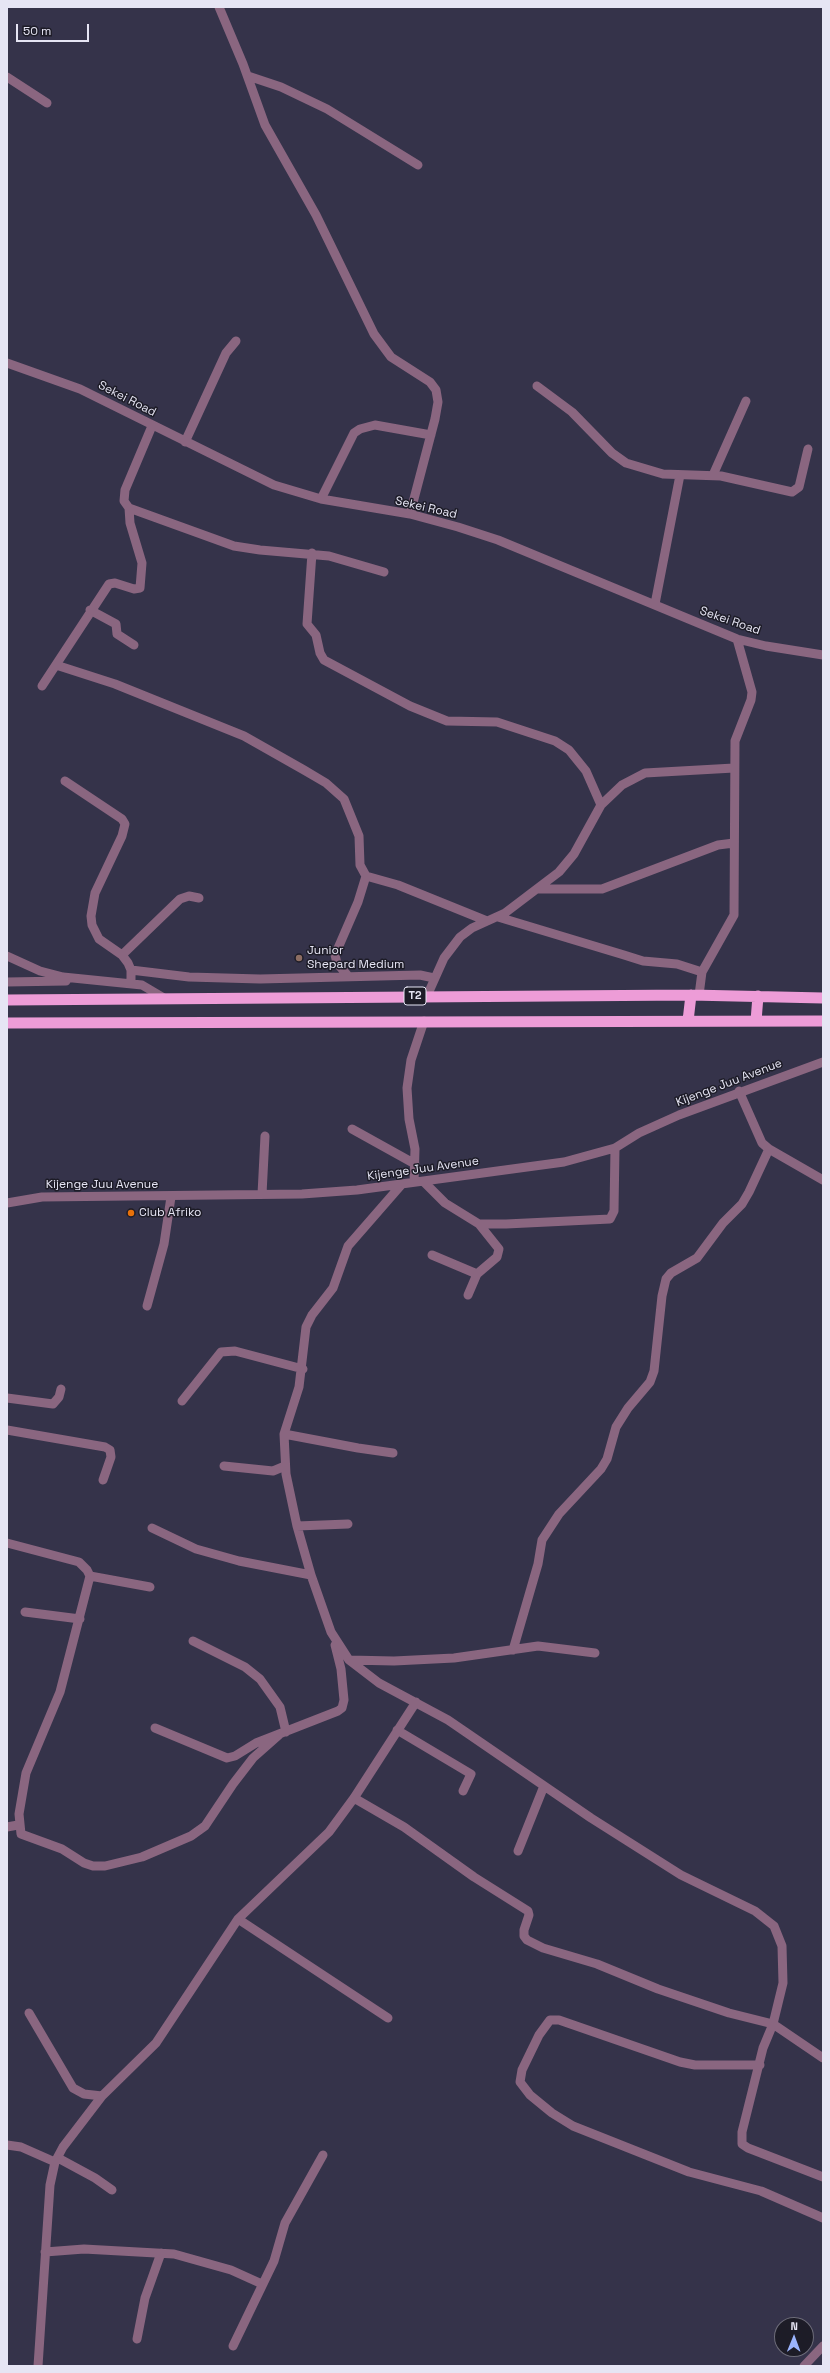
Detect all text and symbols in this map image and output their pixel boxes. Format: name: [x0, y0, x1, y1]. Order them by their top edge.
scale bar: [18, 16, 91, 42]
text: 50 m: [23, 23, 51, 39]
street label: Sekei Road: [96, 378, 158, 420]
street label: Sekei Road: [394, 494, 458, 522]
street label: Sekei Road: [698, 604, 762, 638]
place label: Junior Shepard Medium: [307, 944, 404, 972]
marker: Junior Shepard Medium: [294, 953, 304, 963]
road number: T2: [404, 987, 426, 1005]
street label: Kijenge Juu Avenue: [674, 1056, 784, 1110]
street label: Kijenge Juu Avenue: [366, 1154, 480, 1184]
street label: Kijenge Juu Avenue: [46, 1178, 158, 1192]
place label: Club Afriko: [139, 1206, 201, 1220]
marker: Club Afriko: [126, 1208, 136, 1218]
north arrow: [774, 2317, 814, 2357]
text: N: [790, 2319, 798, 2333]

